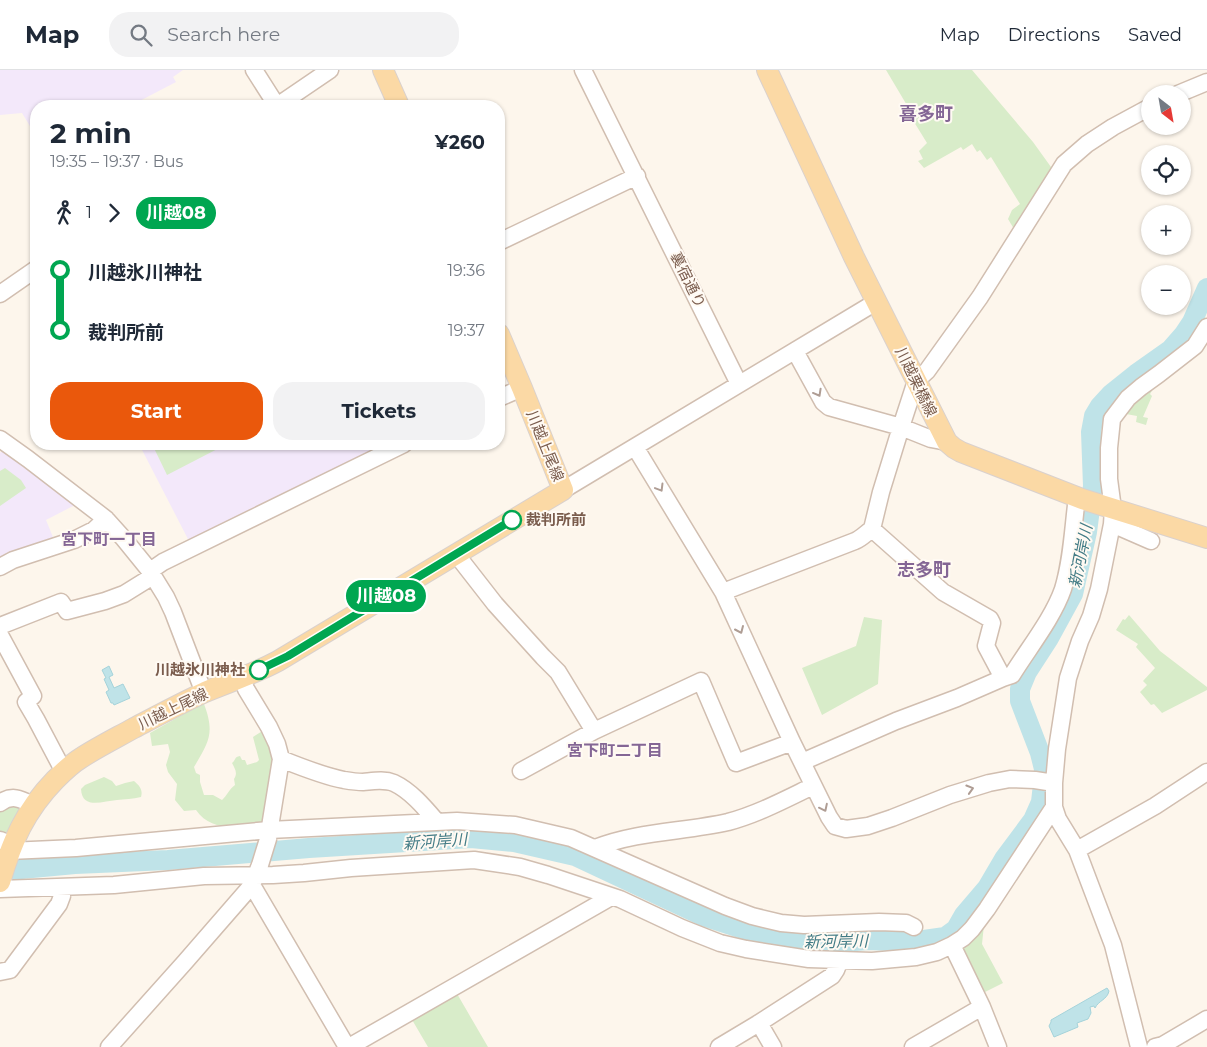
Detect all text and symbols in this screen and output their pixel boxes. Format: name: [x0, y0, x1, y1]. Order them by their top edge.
search box: [109, 12, 459, 57]
text: Map: [25, 20, 79, 49]
icon: search: [127, 21, 155, 49]
text: Search here: [167, 23, 280, 46]
text: Map: [940, 24, 980, 46]
text: Directions: [1008, 24, 1100, 46]
text: Saved: [1128, 24, 1182, 46]
north arrow: [1141, 85, 1191, 135]
map controls: [1141, 85, 1191, 315]
district label: 喜多町: [899, 103, 953, 125]
text: 2 min: [50, 116, 132, 150]
text: ¥260: [435, 131, 485, 154]
button: locate: [1141, 145, 1191, 195]
text: 19:35 – 19:37 · Bus: [50, 152, 183, 171]
icon: walk: [50, 199, 78, 227]
icon: forward: [100, 199, 128, 227]
text: 川越08: [146, 202, 206, 224]
text: 1: [86, 203, 92, 222]
button: +: [1141, 205, 1191, 255]
street label: 裏宿通り: [667, 249, 710, 311]
text: 川越氷川神社: [88, 261, 202, 284]
text: 19:36: [447, 261, 485, 280]
button: −: [1141, 265, 1191, 315]
text: 裁判所前: [88, 321, 164, 344]
text: 19:37: [448, 321, 485, 340]
street label: 川越栗橋線: [891, 344, 941, 420]
button: Start: [50, 382, 263, 440]
button: Tickets: [273, 382, 485, 440]
one-way arrow: [812, 388, 822, 397]
street label: 川越上尾線: [523, 407, 568, 484]
one-way arrow: [654, 483, 664, 492]
marker: 裁判所前: [502, 510, 522, 530]
place label: 裁判所前: [526, 510, 586, 529]
water label: 新河岸川: [1065, 521, 1096, 589]
district label: 宮下町一丁目: [61, 530, 157, 549]
district label: 志多町: [897, 559, 951, 581]
line badge: 川越08: [351, 580, 421, 612]
text: 川越08: [356, 585, 416, 607]
one-way arrow: [734, 625, 744, 634]
place label: 川越氷川神社: [155, 660, 245, 679]
marker: 川越氷川神社: [249, 660, 269, 680]
street label: 川越上尾線: [135, 684, 211, 734]
district label: 宮下町二丁目: [567, 741, 663, 760]
one-way arrow: [965, 784, 973, 794]
one-way arrow: [818, 803, 829, 812]
water label: 新河岸川: [402, 830, 470, 853]
water label: 新河岸川: [804, 931, 870, 952]

